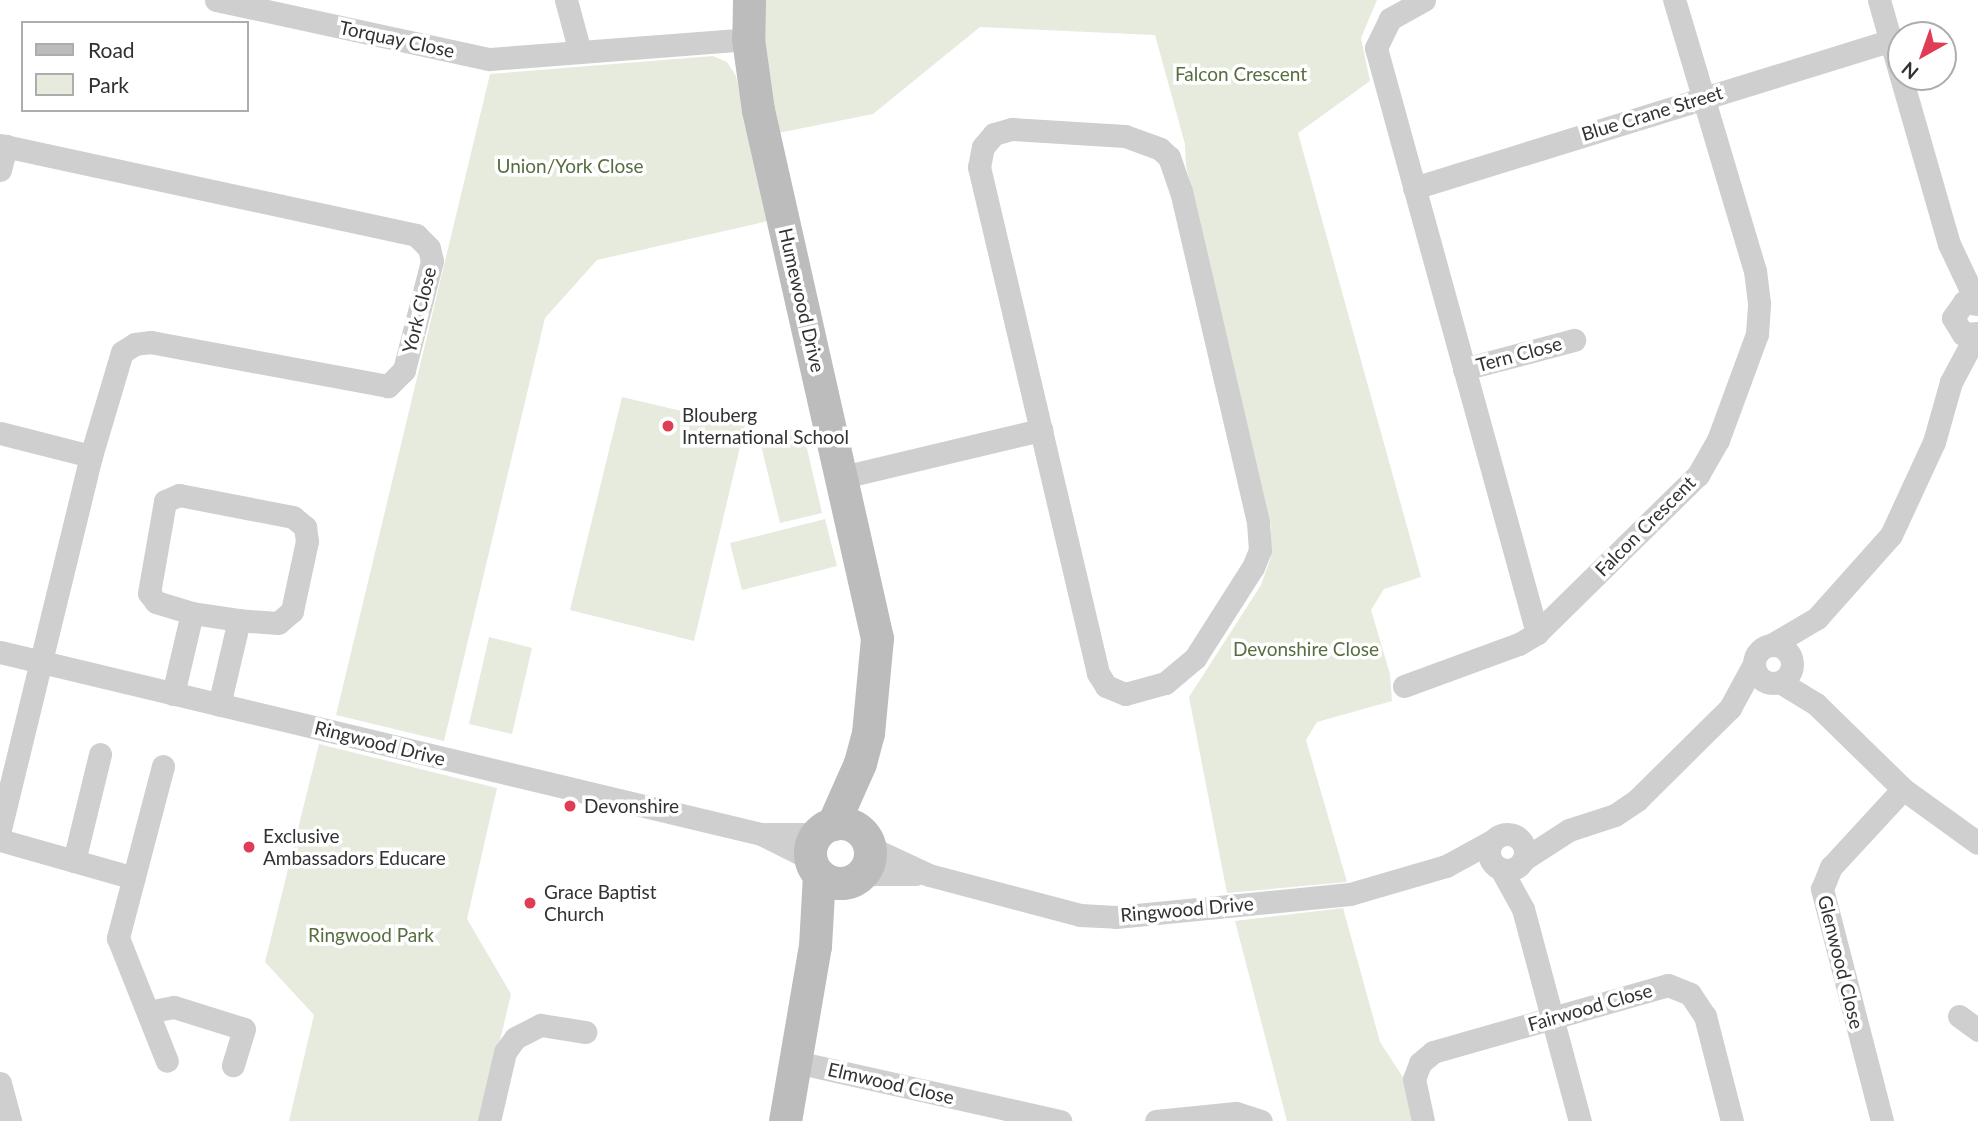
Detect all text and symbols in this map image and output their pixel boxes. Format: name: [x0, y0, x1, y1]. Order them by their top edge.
street label: Torquay Close: [337, 16, 457, 62]
legend: [21, 21, 248, 112]
north arrow: [1887, 21, 1957, 91]
text: Road: [88, 37, 135, 62]
text: N: [1896, 57, 1922, 84]
park label: Falcon Crescent: [1175, 63, 1307, 85]
text: Park: [88, 72, 129, 97]
street label: Blue Crane Street: [1579, 81, 1725, 145]
park label: Union/York Close: [496, 155, 644, 177]
street label: Humewood Drive: [774, 226, 830, 374]
street label: York Close: [397, 264, 441, 356]
street label: Tern Close: [1474, 332, 1564, 376]
place label: Blouberg International School: [682, 404, 849, 448]
marker: Blouberg International School: [660, 418, 676, 434]
street label: Falcon Crescent: [1590, 471, 1700, 581]
park label: Devonshire Close: [1233, 638, 1379, 660]
street label: Ringwood Drive: [312, 716, 448, 770]
place label: Devonshire: [584, 795, 679, 817]
marker: Devonshire: [562, 798, 578, 814]
place label: Exclusive Ambassadors Educare: [263, 825, 446, 869]
marker: Exclusive Ambassadors Educare: [241, 839, 257, 855]
place label: Grace Baptist Church: [544, 881, 657, 925]
street label: Ringwood Drive: [1119, 892, 1255, 926]
street label: Glenwood Close: [1813, 893, 1869, 1031]
marker: Grace Baptist Church: [522, 895, 538, 911]
park label: Ringwood Park: [308, 924, 434, 946]
street label: Fairwood Close: [1525, 978, 1655, 1036]
street label: Elmwood Close: [826, 1057, 956, 1109]

